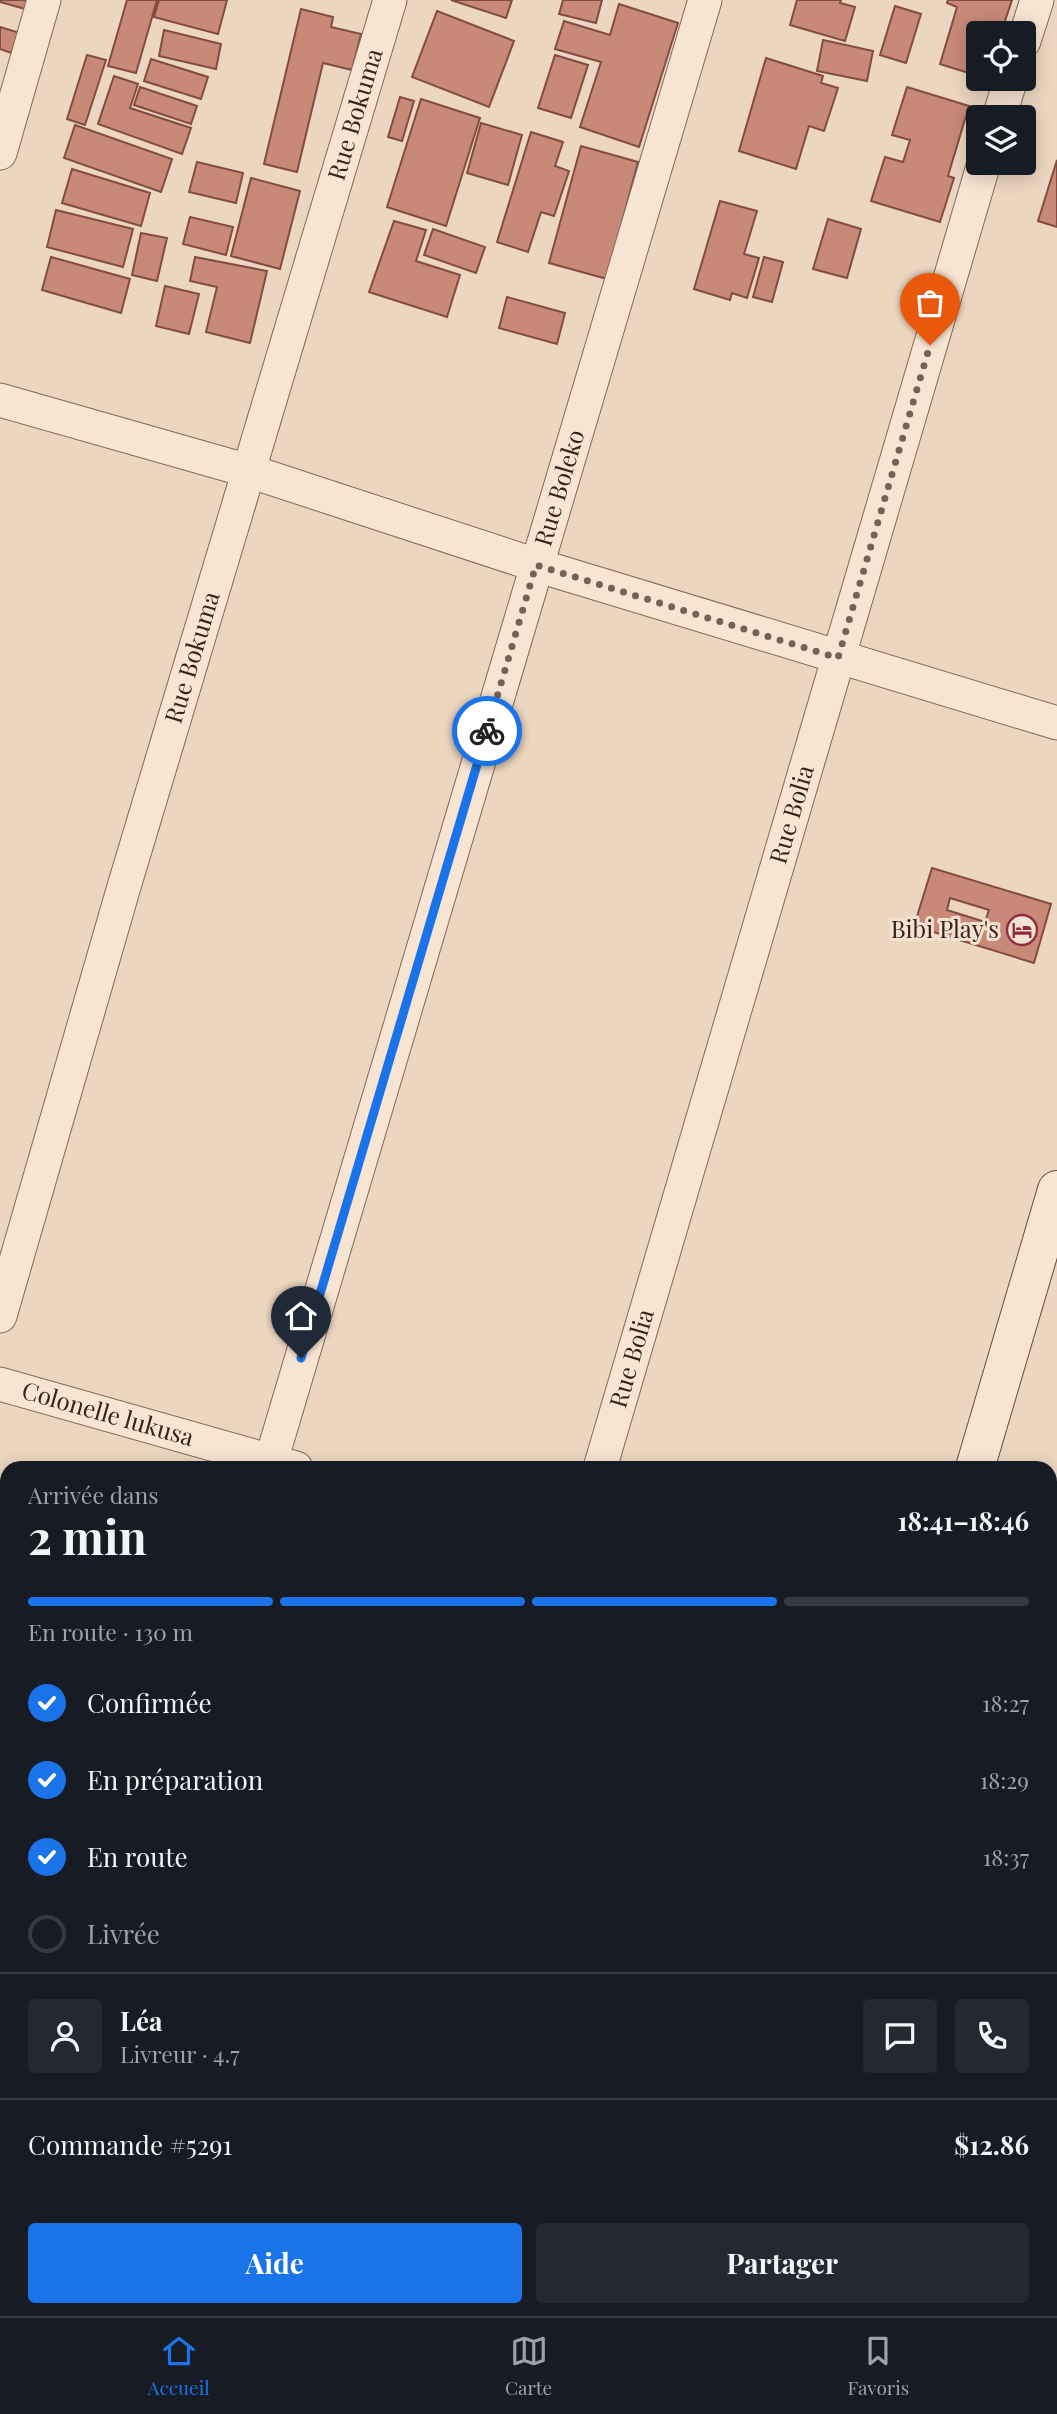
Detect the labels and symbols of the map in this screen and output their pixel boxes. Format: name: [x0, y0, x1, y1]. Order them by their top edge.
street label: Rue Bokuma: [319, 44, 389, 184]
pin: [900, 273, 960, 345]
street label: Rue Boleko: [526, 425, 591, 550]
street label: Rue Bokuma: [156, 587, 226, 727]
courier: [452, 696, 522, 766]
street label: Rue Bolia: [761, 761, 820, 867]
place label: Bibi Play's: [891, 912, 999, 944]
hotel icon: Bibi Play's: [1005, 913, 1039, 947]
pin: [271, 1286, 331, 1358]
street label: Rue Bolia: [601, 1305, 660, 1411]
street label: Colonelle lukusa: [19, 1373, 198, 1452]

